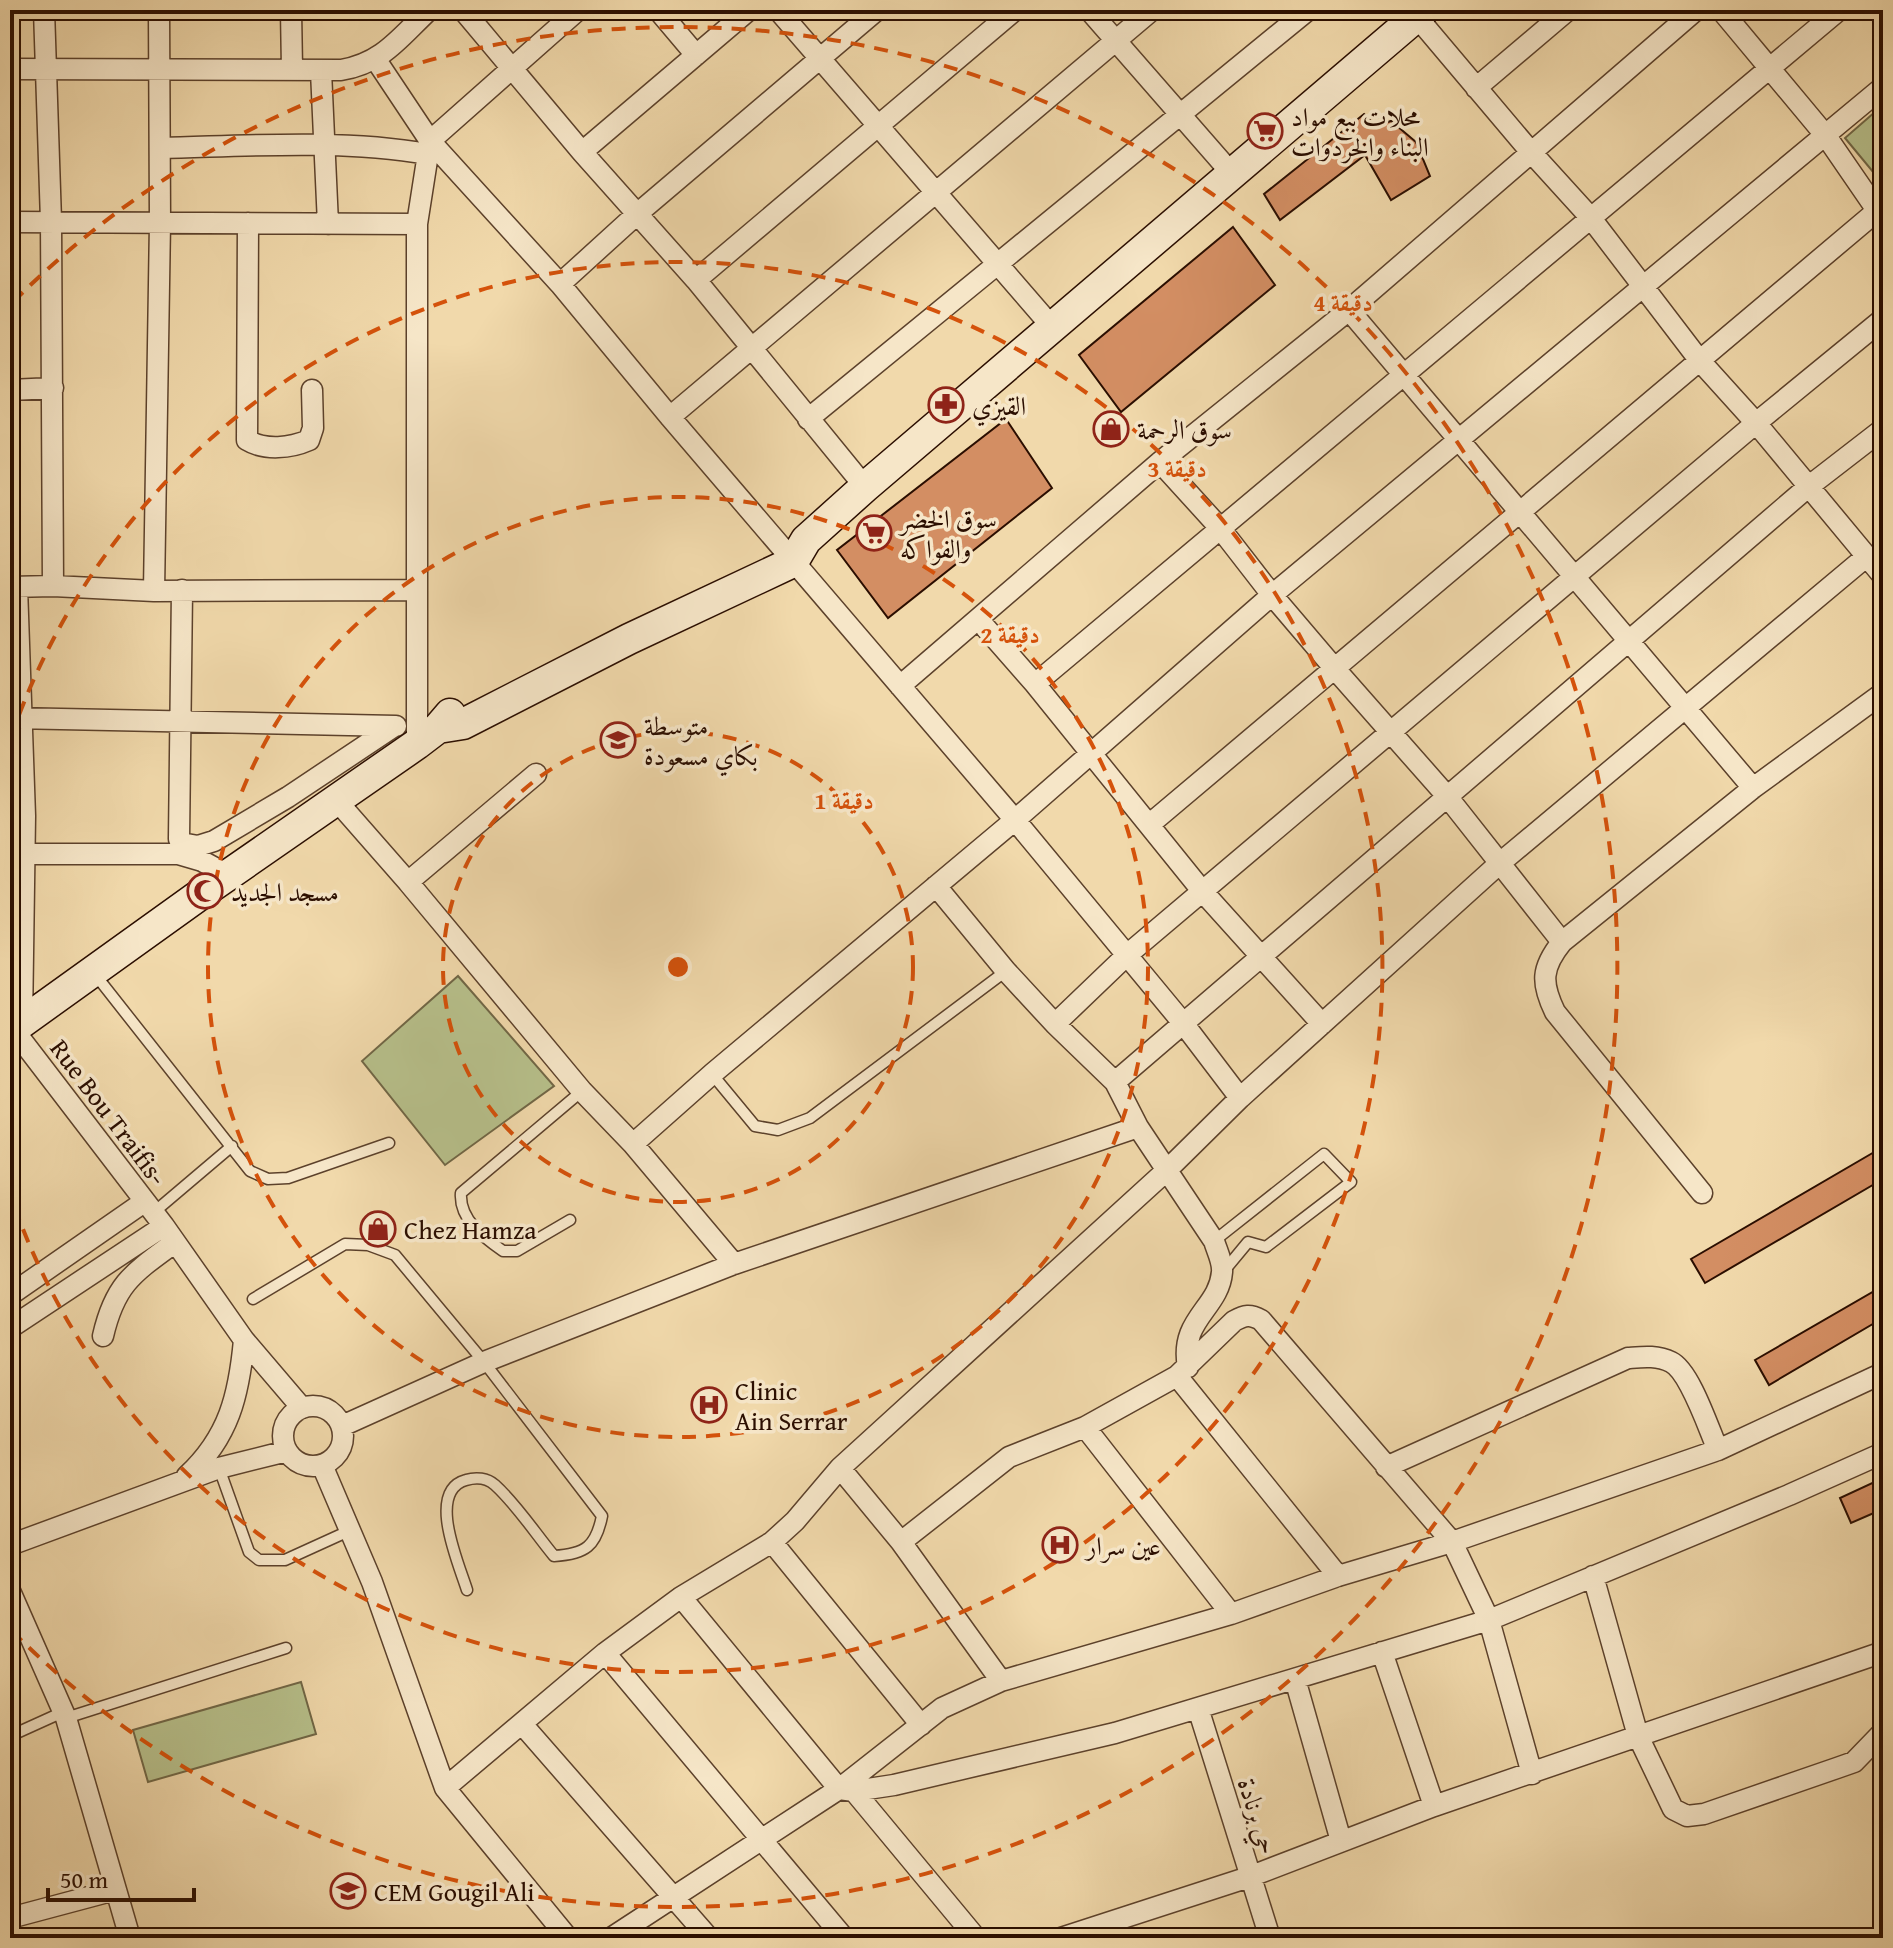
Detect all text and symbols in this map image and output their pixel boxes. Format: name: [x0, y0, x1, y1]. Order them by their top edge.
place label: محلات ببع مواد البناء والخردوات: [1291, 97, 1429, 166]
supermarket icon: محلات ببع مواد البناء والخردوات: [1246, 112, 1284, 150]
text: 4 دقيقة: [1313, 285, 1373, 320]
pharmacy icon: القيزي: [927, 386, 965, 424]
place label: القيزي: [972, 386, 1026, 427]
shop icon: سوق الرحمة: [1092, 410, 1130, 448]
place label: سوق الرحمة: [1137, 410, 1232, 449]
text: 3 دقيقة: [1147, 451, 1207, 486]
place label: سوق الخضر والفواكه: [897, 499, 997, 568]
supermarket icon: سوق الخضر والفواكه: [855, 514, 893, 552]
text: 2 دقيقة: [980, 617, 1040, 652]
place label: متوسطة بكاي مسعودة: [644, 706, 758, 777]
school or university icon: متوسطة بكاي مسعودة: [599, 721, 637, 759]
text: 1 دقيقة: [814, 783, 874, 818]
mosque icon: مسجد الجديد: [186, 872, 224, 910]
place label: مسجد الجديد: [231, 872, 339, 911]
centre of rings: [664, 953, 692, 981]
street label: Rue Bou Traifis-: [41, 1031, 177, 1193]
shop icon: Chez Hamza: [359, 1210, 397, 1248]
place label: Chez Hamza: [404, 1210, 537, 1249]
place label: Clinic Ain Serrar: [735, 1371, 848, 1440]
hospital icon: Clinic Ain Serrar: [690, 1386, 728, 1424]
hospital icon: عين سرار: [1041, 1526, 1079, 1564]
place label: عين سرار: [1083, 1526, 1161, 1565]
street label: حي برنادة: [1225, 1773, 1288, 1860]
scale bar: [48, 1852, 194, 1902]
text: 50 m: [60, 1862, 108, 1897]
school or university icon: CEM Gougil Ali: [329, 1872, 367, 1910]
place label: CEM Gougil Ali: [374, 1872, 535, 1911]

